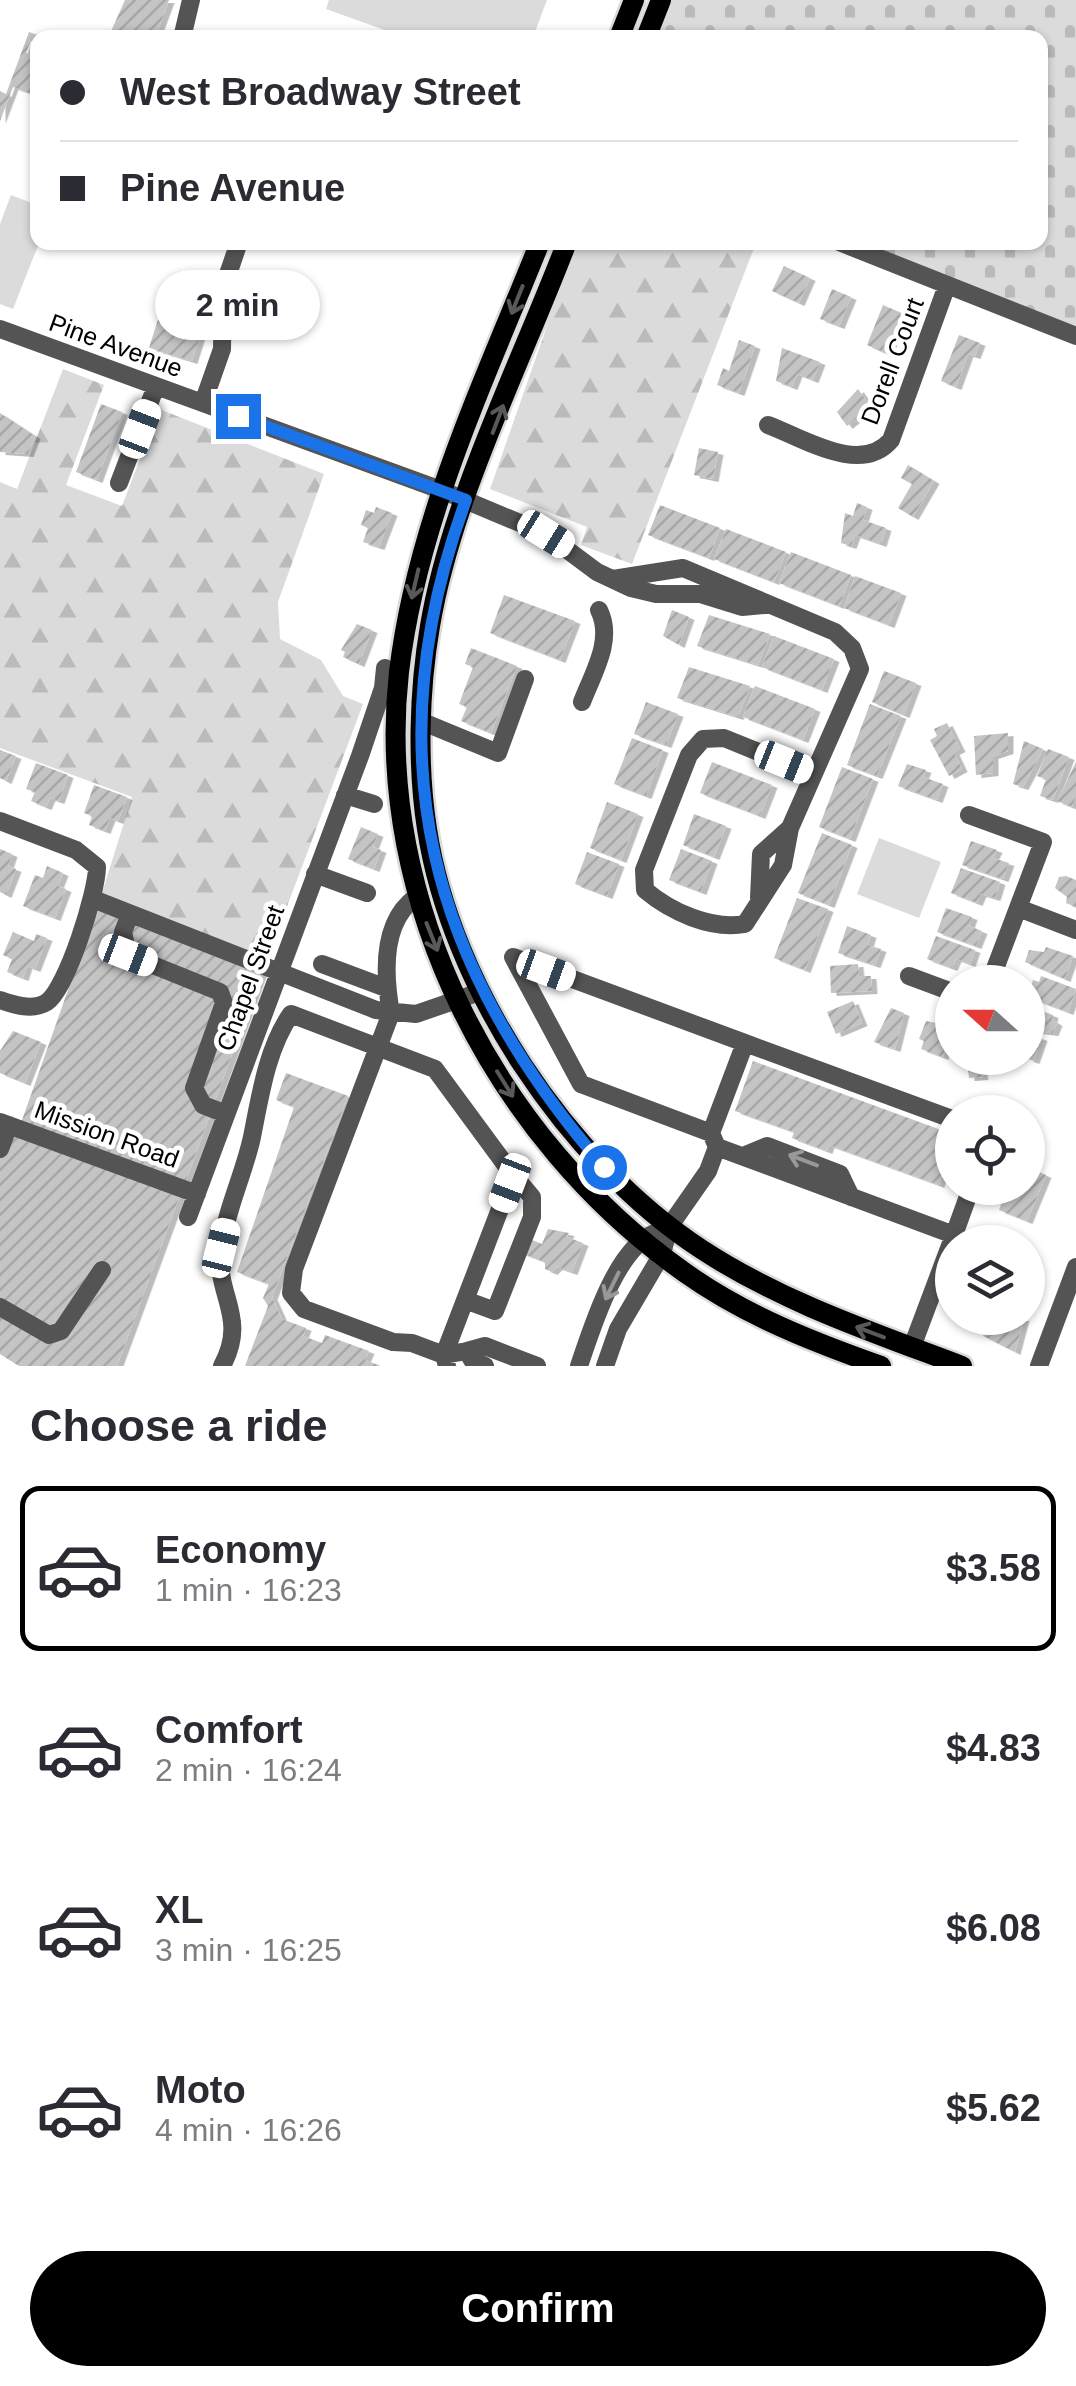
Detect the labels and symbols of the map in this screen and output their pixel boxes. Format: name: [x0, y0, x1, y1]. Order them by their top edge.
callout: 2 min: [156, 271, 320, 341]
one-way arrow: [506, 284, 524, 315]
street label: Dorell Court: [855, 294, 929, 428]
street label: Pine Avenue: [45, 308, 187, 382]
route end: [216, 394, 261, 439]
car: [115, 396, 165, 462]
one-way arrow: [490, 404, 508, 435]
car: [513, 505, 579, 563]
one-way arrow: [405, 567, 423, 599]
car: [751, 737, 817, 787]
street label: Chapel Street: [211, 901, 289, 1055]
one-way arrow: [425, 921, 443, 952]
car: [95, 930, 161, 980]
car: [513, 946, 579, 994]
north arrow: [935, 965, 1045, 1075]
one-way arrow: [495, 1069, 516, 1098]
street label: Mission Road: [31, 1095, 183, 1173]
route start: [582, 1145, 627, 1190]
one-way arrow: [788, 1149, 819, 1167]
car: [485, 1150, 535, 1216]
car: [199, 1215, 243, 1281]
one-way arrow: [601, 1270, 620, 1300]
one-way arrow: [856, 1322, 887, 1340]

